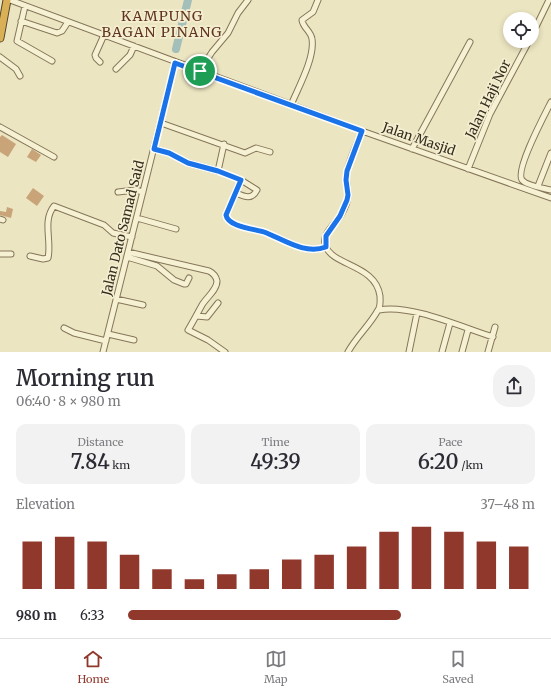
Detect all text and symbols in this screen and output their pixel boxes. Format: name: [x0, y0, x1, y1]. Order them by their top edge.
district label: KAMPUNG BAGAN PINANG: [102, 7, 222, 41]
map controls: [503, 12, 539, 48]
button: locate: [503, 12, 539, 48]
pin: [183, 54, 217, 88]
street label: Jalan Haji Nor: [461, 57, 514, 142]
icon: arrive: [189, 60, 211, 82]
street label: Jalan Masjid: [379, 118, 458, 159]
street label: Jalan Dato Samad Said: [98, 158, 148, 298]
text: Morning run: [16, 364, 155, 392]
button: share: [493, 365, 535, 407]
text: 06:40 · 8 × 980 m: [16, 393, 121, 410]
text: Distance: [78, 435, 123, 449]
text: Time: [262, 435, 289, 449]
text: Pace: [438, 435, 463, 449]
text: 7.84: [71, 449, 110, 474]
text: 49:39: [250, 449, 301, 474]
text: 6:20: [418, 449, 459, 474]
text: km: [110, 458, 130, 472]
text: /km: [459, 458, 483, 472]
text: Elevation: [16, 496, 75, 513]
text: 37–48 m: [481, 496, 535, 513]
text: 980 m: [16, 607, 57, 624]
text: 6:33: [80, 607, 104, 624]
tab: Home: [77, 648, 109, 686]
tab: Map: [264, 648, 287, 686]
tab: Saved: [442, 648, 474, 686]

